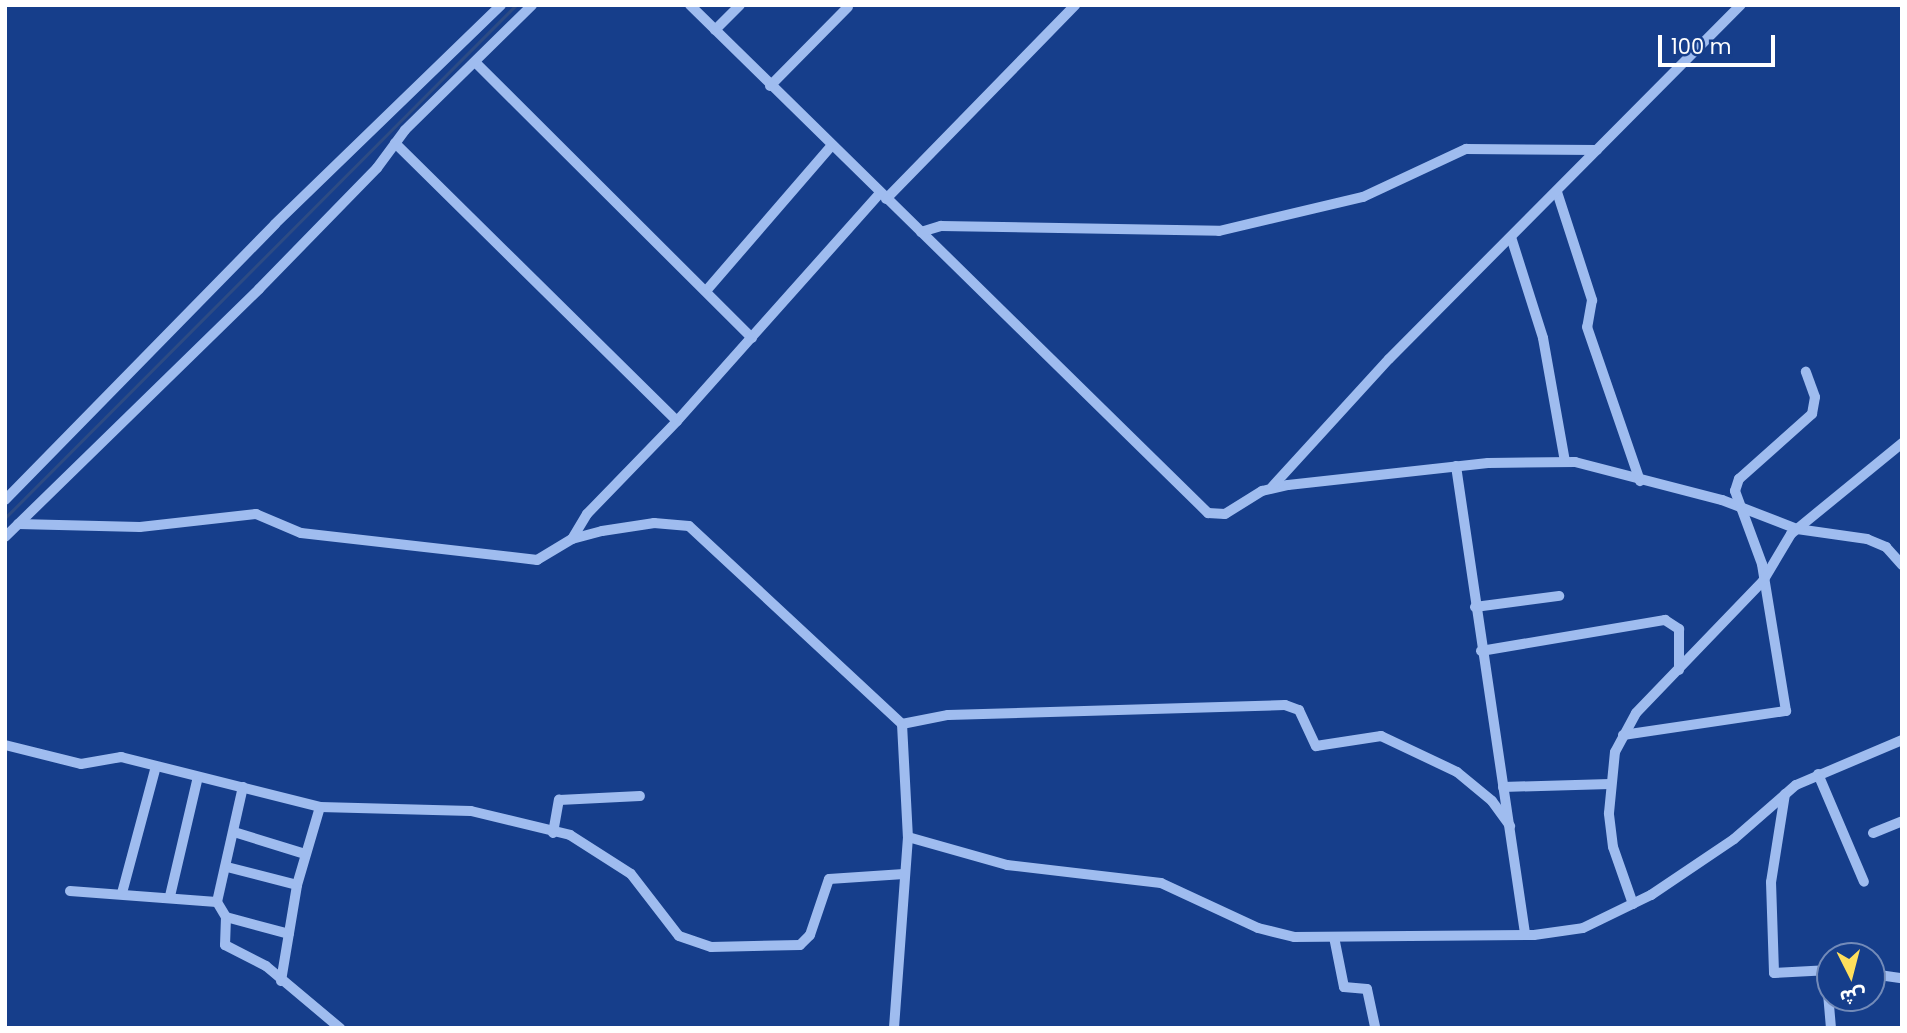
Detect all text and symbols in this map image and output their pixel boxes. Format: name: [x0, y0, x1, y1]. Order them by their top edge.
scale bar: [1662, 21, 1779, 65]
text: 100 m: [1671, 32, 1731, 61]
north arrow: [1816, 942, 1886, 1012]
text: ش: [1839, 982, 1867, 1011]

